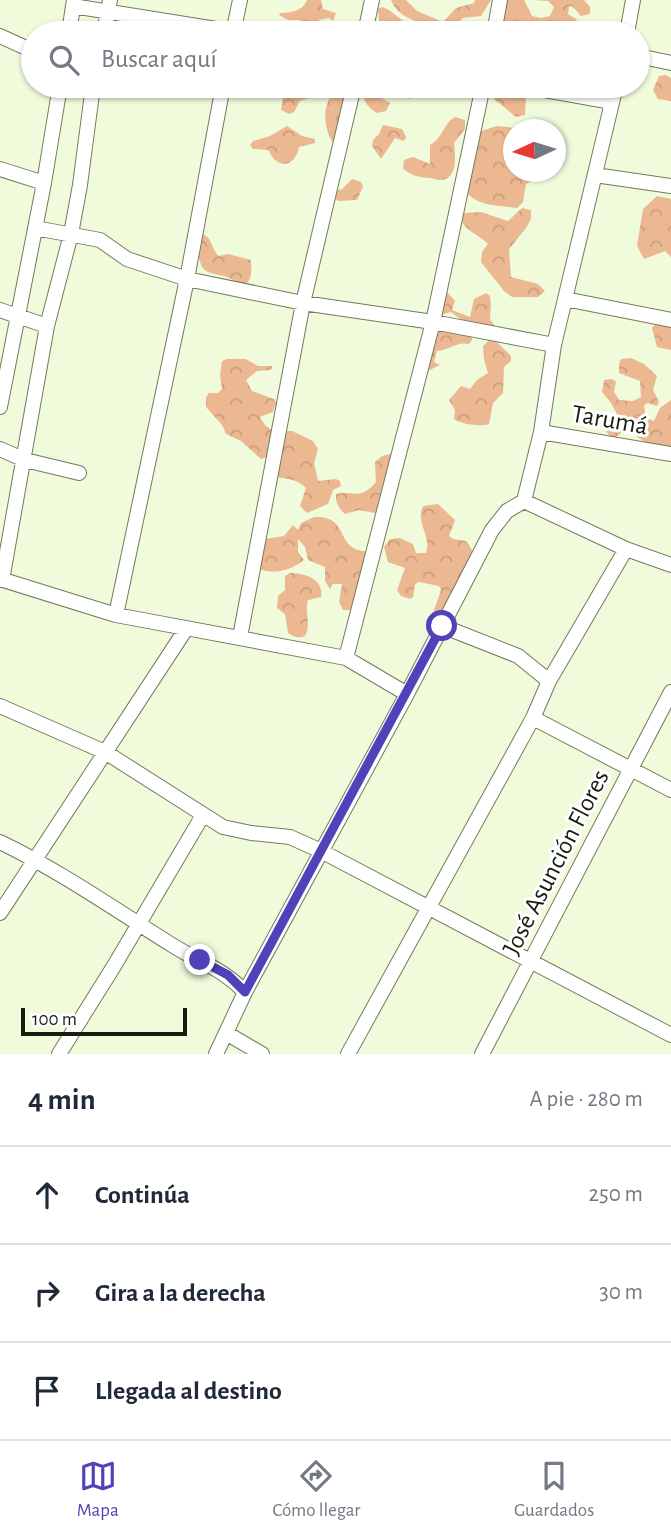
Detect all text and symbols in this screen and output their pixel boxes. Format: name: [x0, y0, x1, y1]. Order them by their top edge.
search box: [21, 21, 650, 98]
icon: search: [45, 41, 83, 79]
text: Buscar aquí: [101, 46, 217, 72]
north arrow: [503, 119, 566, 182]
street label: Tarumá: [570, 400, 650, 439]
route start: [426, 610, 457, 641]
street label: José Asunción Flores: [498, 766, 614, 959]
route end: [184, 944, 215, 975]
scale bar: [21, 1005, 187, 1037]
text: 100 m: [32, 1010, 77, 1029]
text: 4 min: [28, 1085, 96, 1115]
text: A pie · 280 m: [529, 1088, 643, 1111]
icon: ahead: [28, 1176, 66, 1214]
text: Continúa: [95, 1182, 190, 1208]
text: 250 m: [589, 1183, 643, 1206]
icon: right: [28, 1274, 66, 1312]
text: Gira a la derecha: [95, 1280, 266, 1306]
text: 30 m: [599, 1281, 643, 1304]
icon: arrive: [28, 1372, 66, 1410]
text: Llegada al destino: [95, 1378, 282, 1404]
tab: Mapa: [77, 1457, 119, 1522]
tab: Cómo llegar: [272, 1457, 360, 1522]
tab: Guardados: [514, 1457, 594, 1522]

